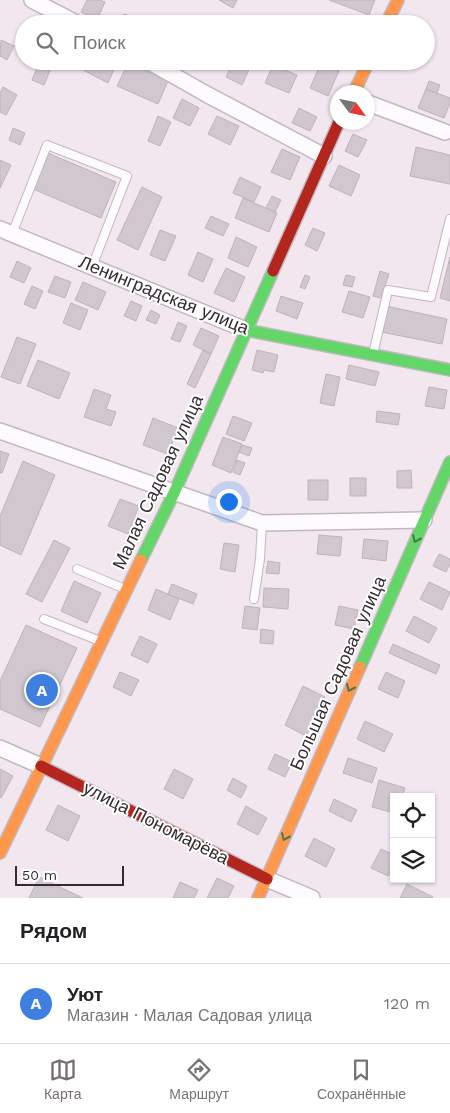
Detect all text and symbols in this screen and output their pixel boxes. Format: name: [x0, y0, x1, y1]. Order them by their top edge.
search box: [15, 15, 435, 70]
icon: search: [33, 29, 61, 57]
text: Поиск: [73, 31, 126, 54]
north arrow: [330, 85, 375, 130]
street label: Ленинградская улица: [76, 251, 253, 339]
street label: Малая Садовая улица: [108, 390, 208, 572]
your location: [216, 489, 242, 515]
one-way arrow: [411, 534, 422, 543]
street label: Большая Садовая улица: [285, 572, 390, 773]
pin: A: [26, 671, 58, 709]
one-way arrow: [346, 683, 357, 692]
street label: улица Пономарёва: [80, 777, 233, 869]
map controls: [390, 793, 435, 883]
button: locate: [390, 793, 435, 838]
one-way arrow: [281, 832, 292, 841]
button: layers: [390, 838, 435, 883]
scale bar: [15, 863, 124, 886]
text: 50 m: [22, 867, 57, 883]
text: Рядом: [20, 918, 87, 943]
text: Уют: [67, 983, 103, 1006]
text: A: [31, 994, 41, 1013]
text: 120 m: [384, 994, 430, 1013]
text: Магазин · Малая Садовая улица: [67, 1006, 312, 1025]
tab: Карта: [44, 1056, 81, 1102]
tab: Маршрут: [169, 1056, 229, 1102]
tab: Сохранённые: [317, 1056, 406, 1102]

